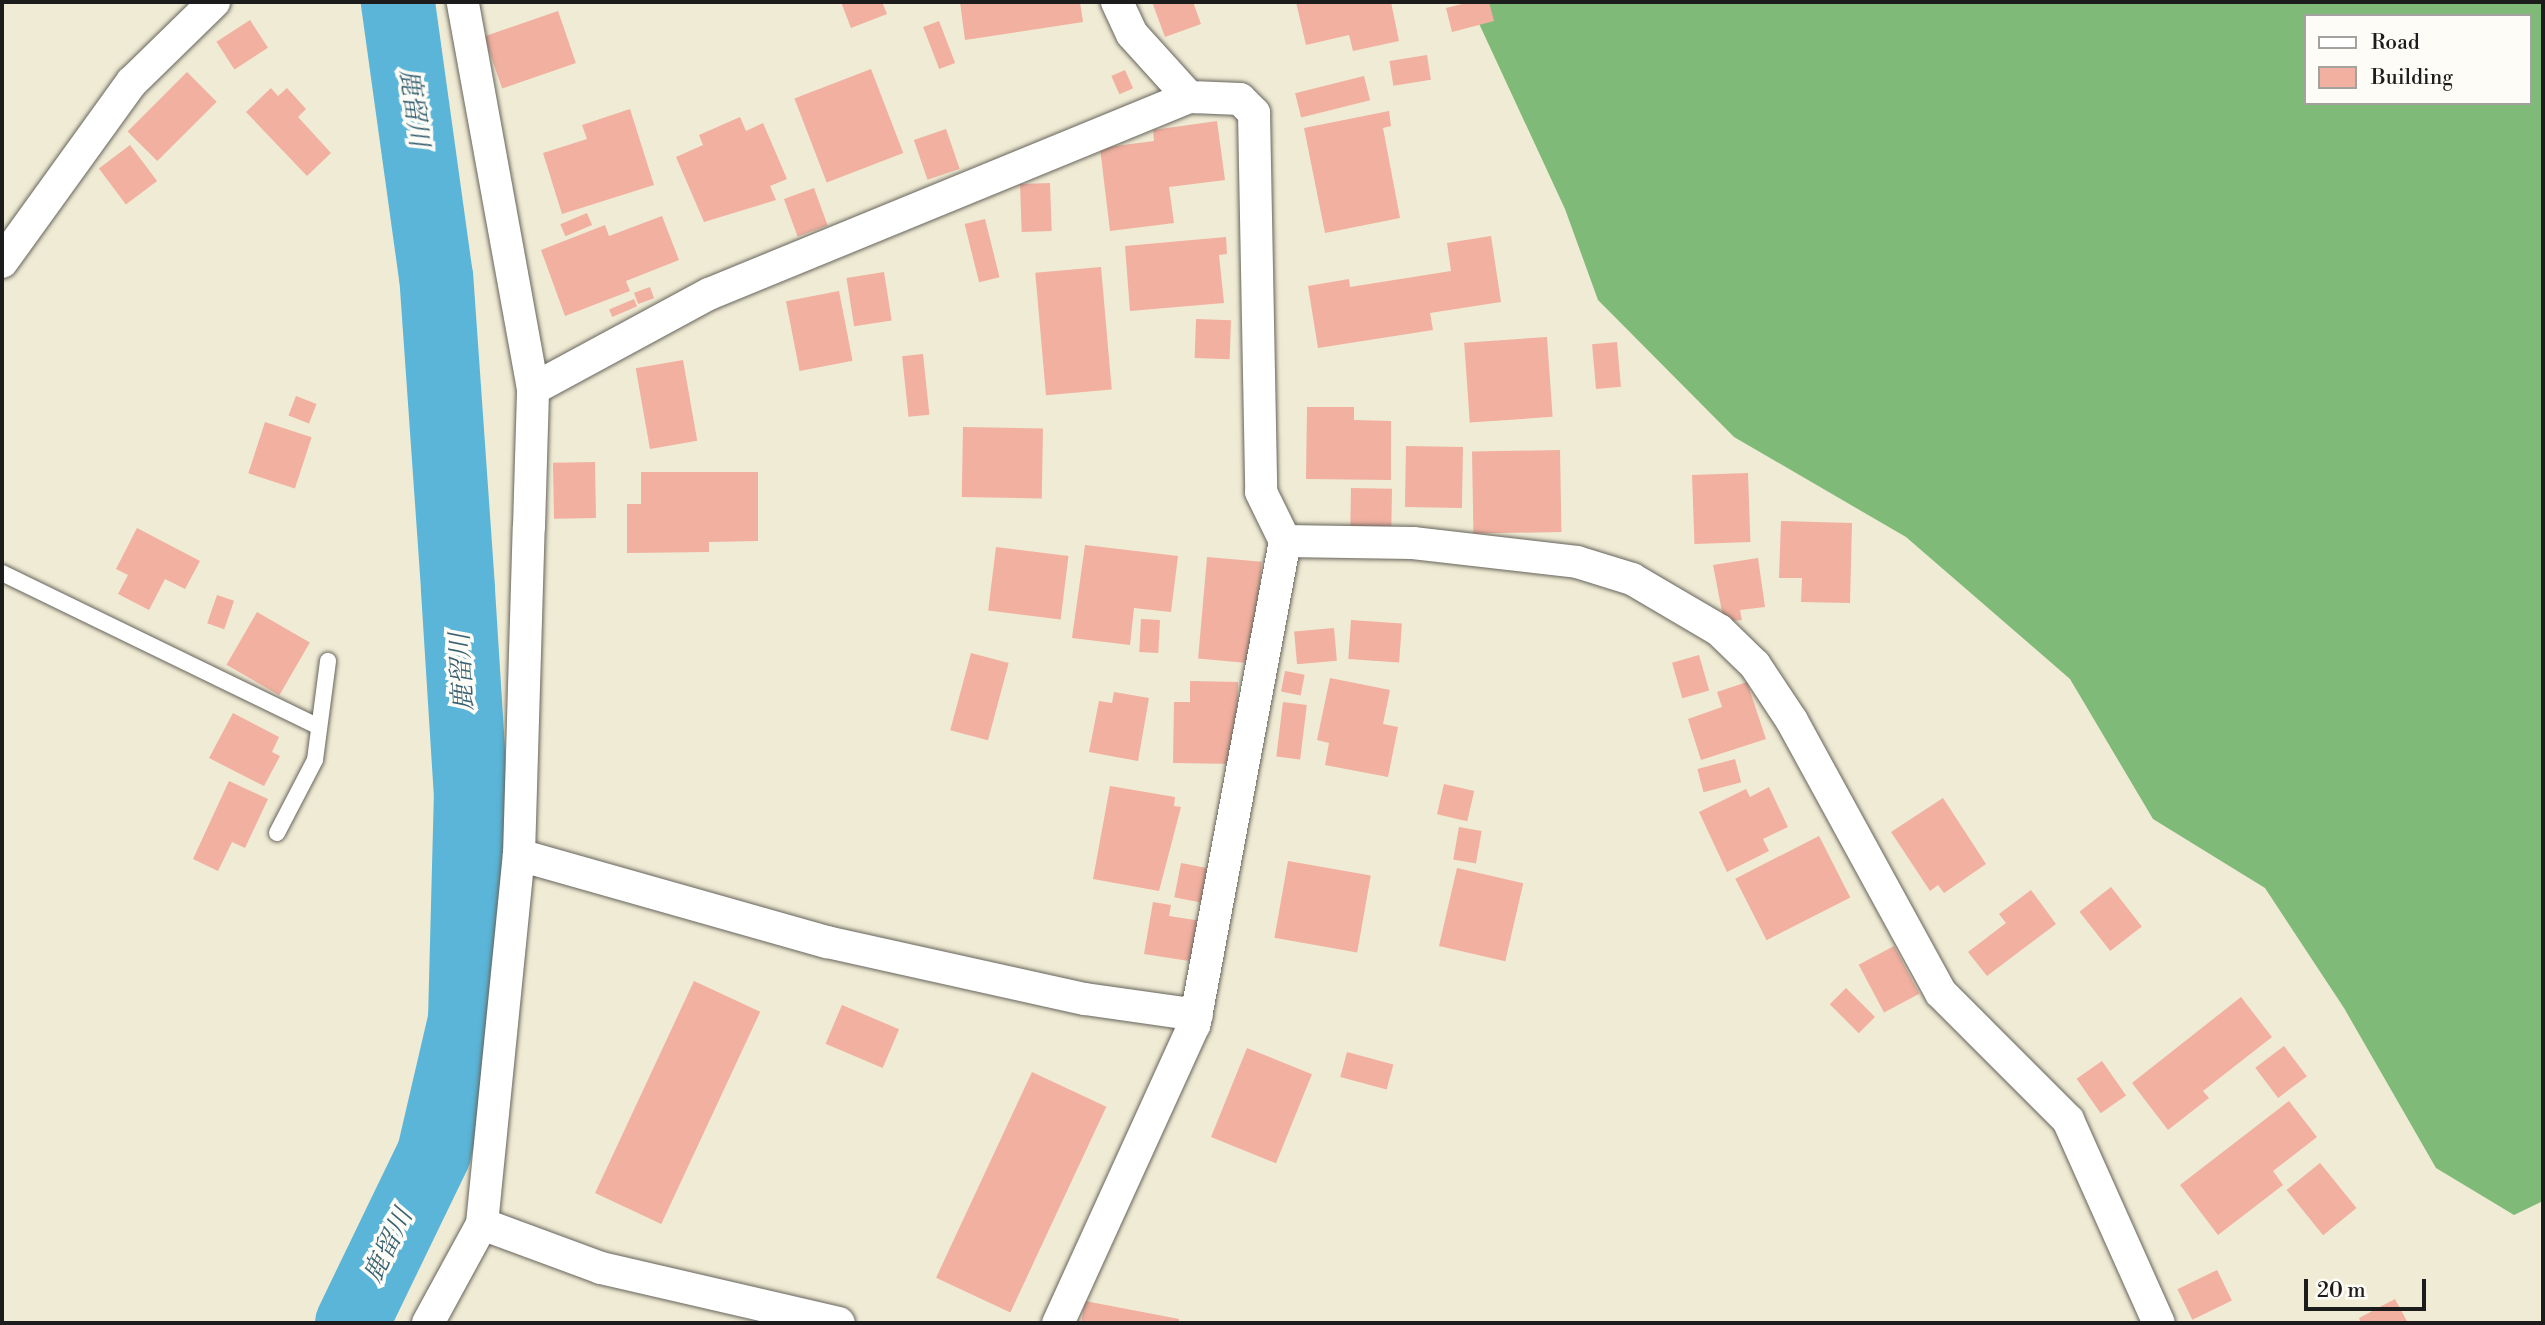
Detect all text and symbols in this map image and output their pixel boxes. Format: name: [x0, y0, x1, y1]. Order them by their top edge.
legend: [2304, 14, 2531, 105]
text: Road: [2371, 30, 2420, 56]
text: Building: [2371, 65, 2453, 91]
water label: 鹿留川: [392, 67, 434, 149]
water label: 鹿留川: [445, 632, 481, 712]
water label: 鹿留川: [358, 1204, 420, 1288]
scale bar: [2307, 1266, 2430, 1310]
text: 20 m: [2317, 1278, 2366, 1304]

